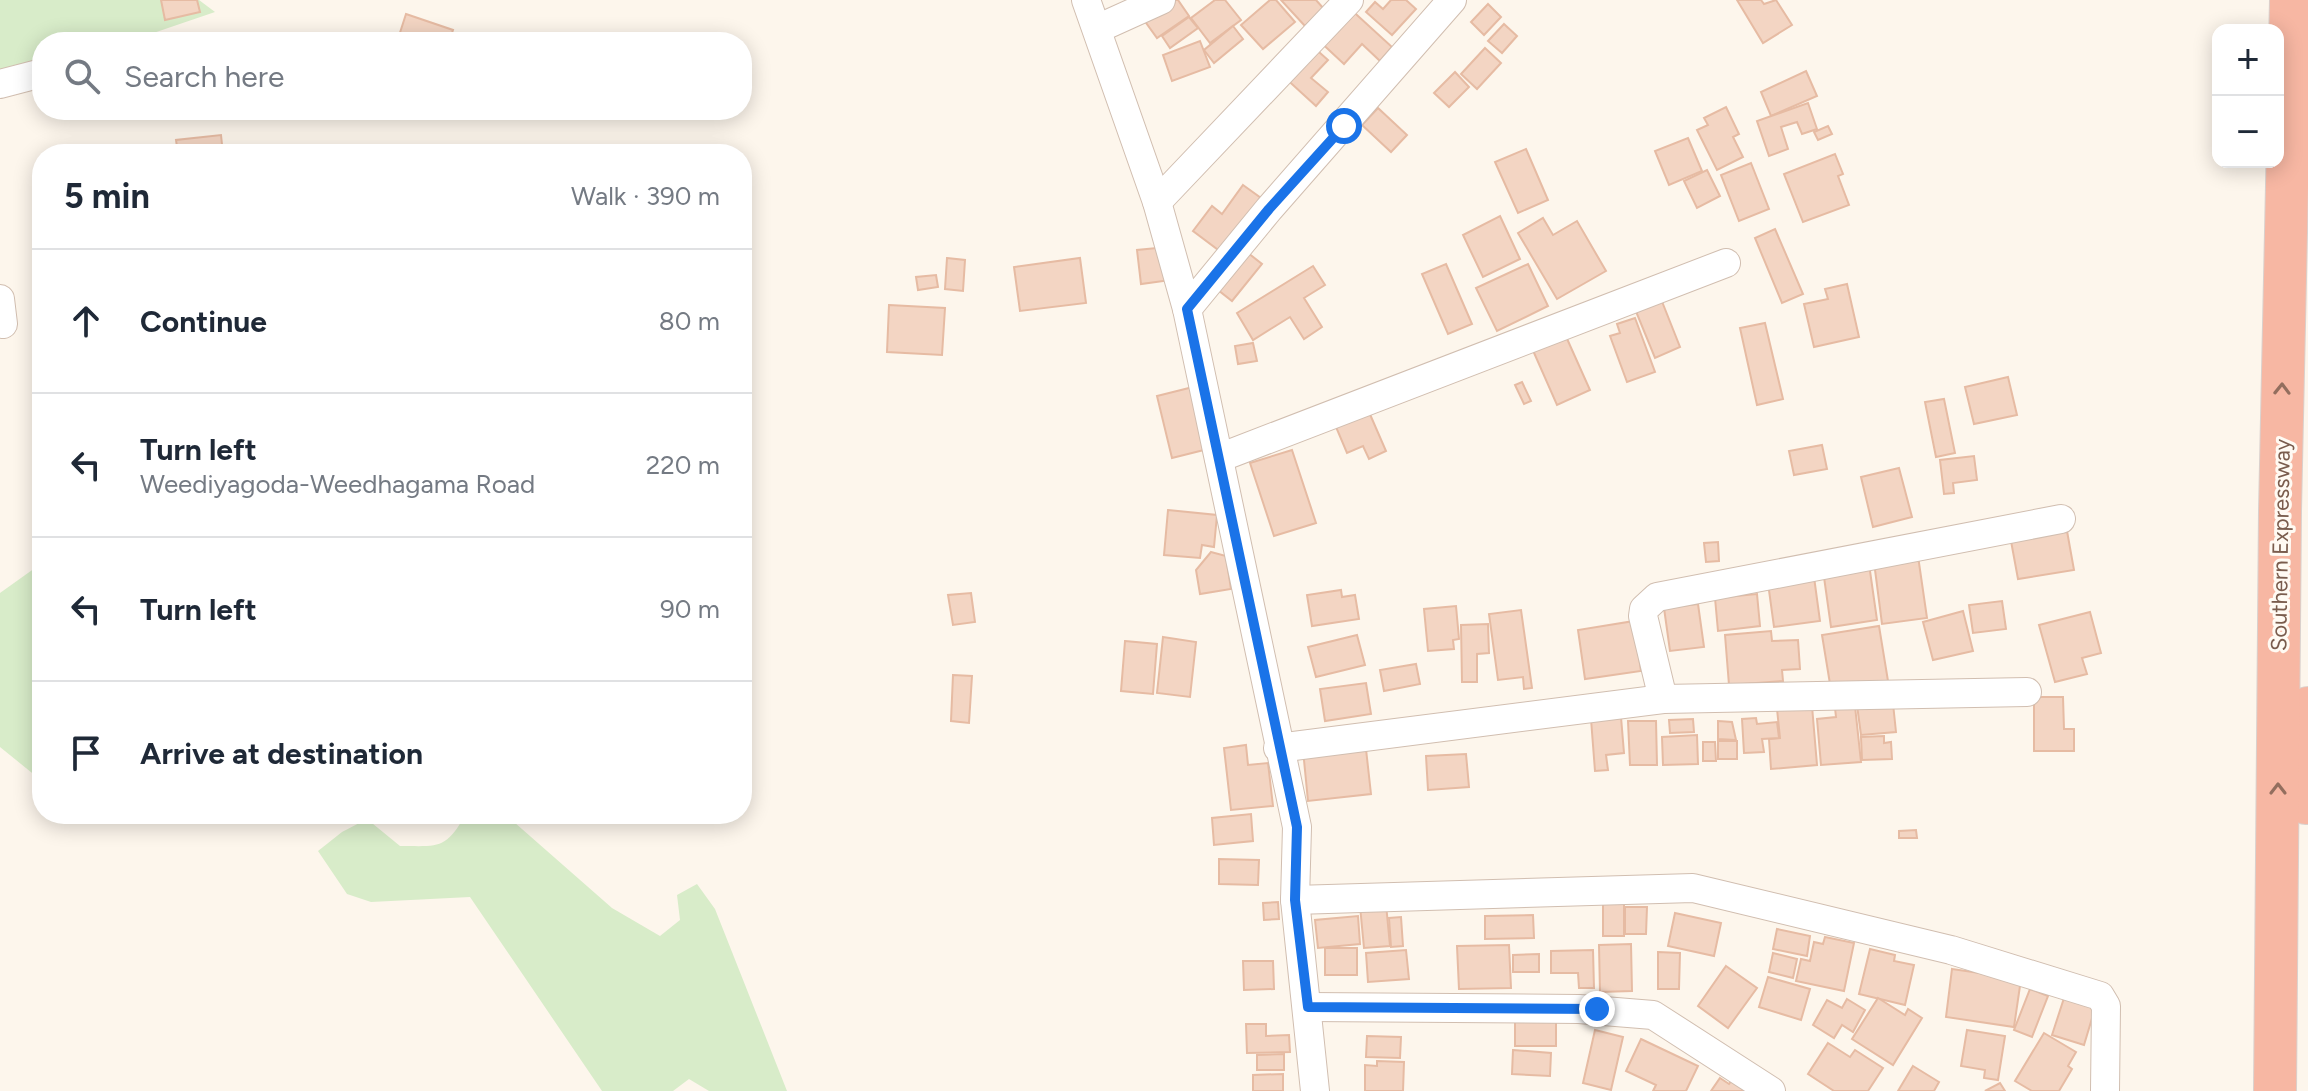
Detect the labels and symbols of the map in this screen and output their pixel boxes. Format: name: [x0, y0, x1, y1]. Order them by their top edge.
route start: [1326, 108, 1362, 144]
one-way arrow: [2274, 382, 2291, 395]
street label: Southern Expressway: [2265, 438, 2296, 651]
one-way arrow: [2269, 782, 2287, 795]
route end: [1579, 991, 1615, 1027]

